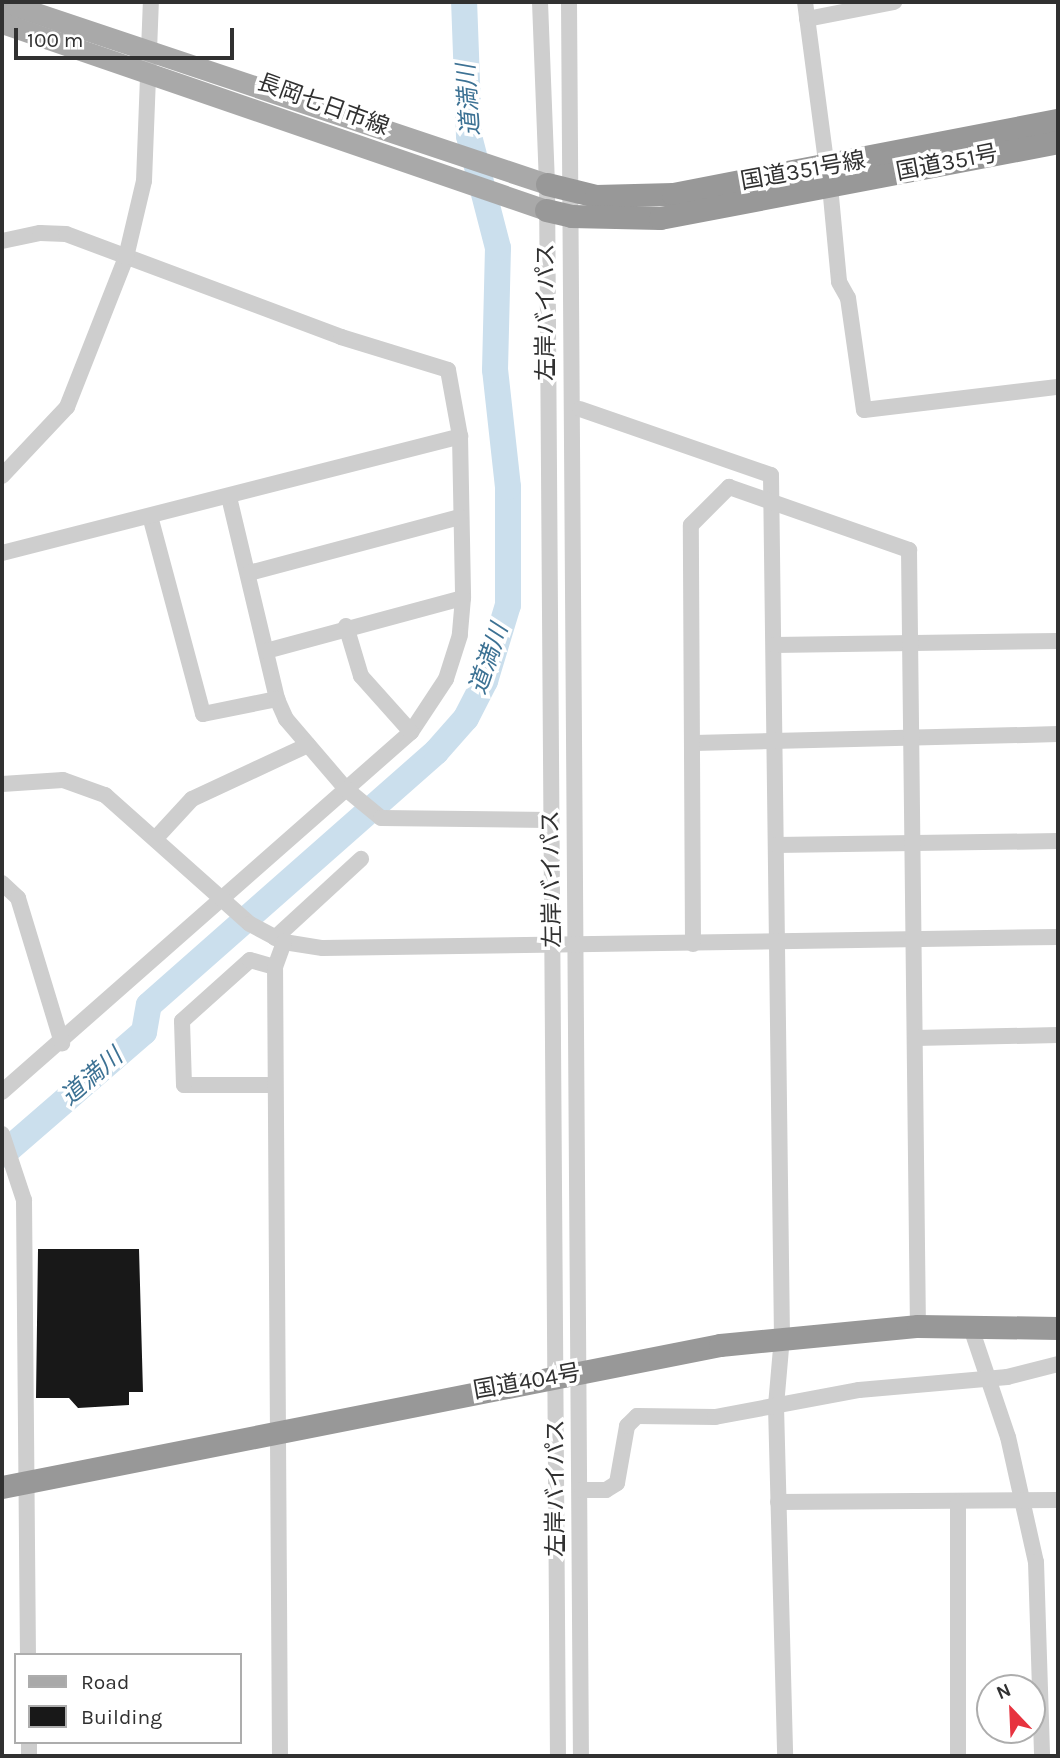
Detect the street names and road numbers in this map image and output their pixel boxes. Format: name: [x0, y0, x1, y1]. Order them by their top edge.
street label: 長岡七日市線: [253, 68, 393, 142]
street label: 国道351号: [894, 140, 1000, 186]
street label: 国道351号線: [738, 146, 868, 196]
street label: 左岸バイパス: [532, 243, 560, 381]
street label: 左岸バイパス: [537, 810, 567, 948]
street label: 国道404号: [471, 1359, 583, 1405]
street label: 左岸バイパス: [542, 1419, 570, 1557]

